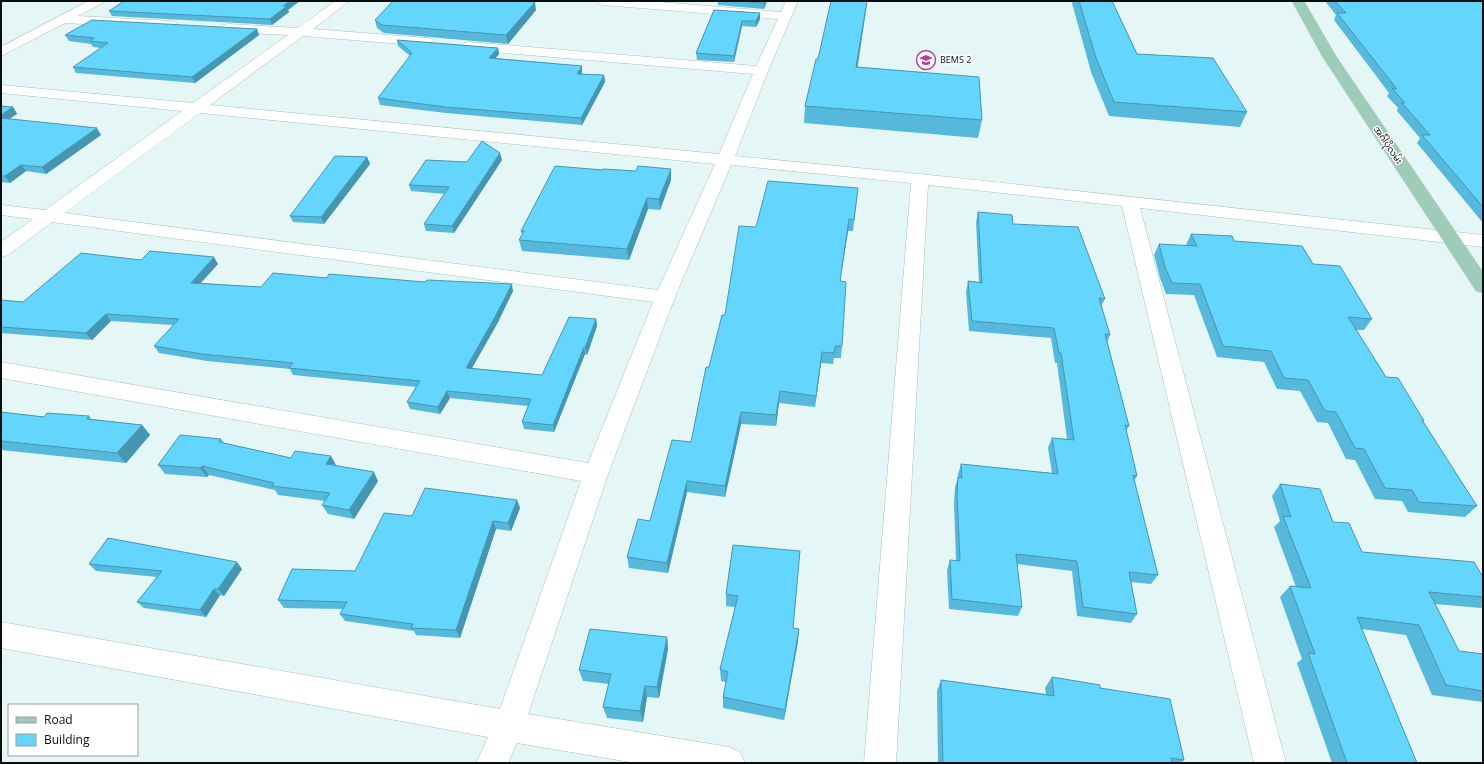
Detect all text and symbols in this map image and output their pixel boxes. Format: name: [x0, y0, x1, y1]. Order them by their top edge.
school or university icon: BEMS 2: [915, 49, 937, 71]
place label: BEMS 2: [940, 53, 971, 66]
street label: အင်္ဂါပိုလမ်း: [1370, 123, 1406, 167]
legend: [8, 704, 138, 756]
text: Road: [44, 711, 73, 728]
text: Building: [44, 731, 90, 748]

